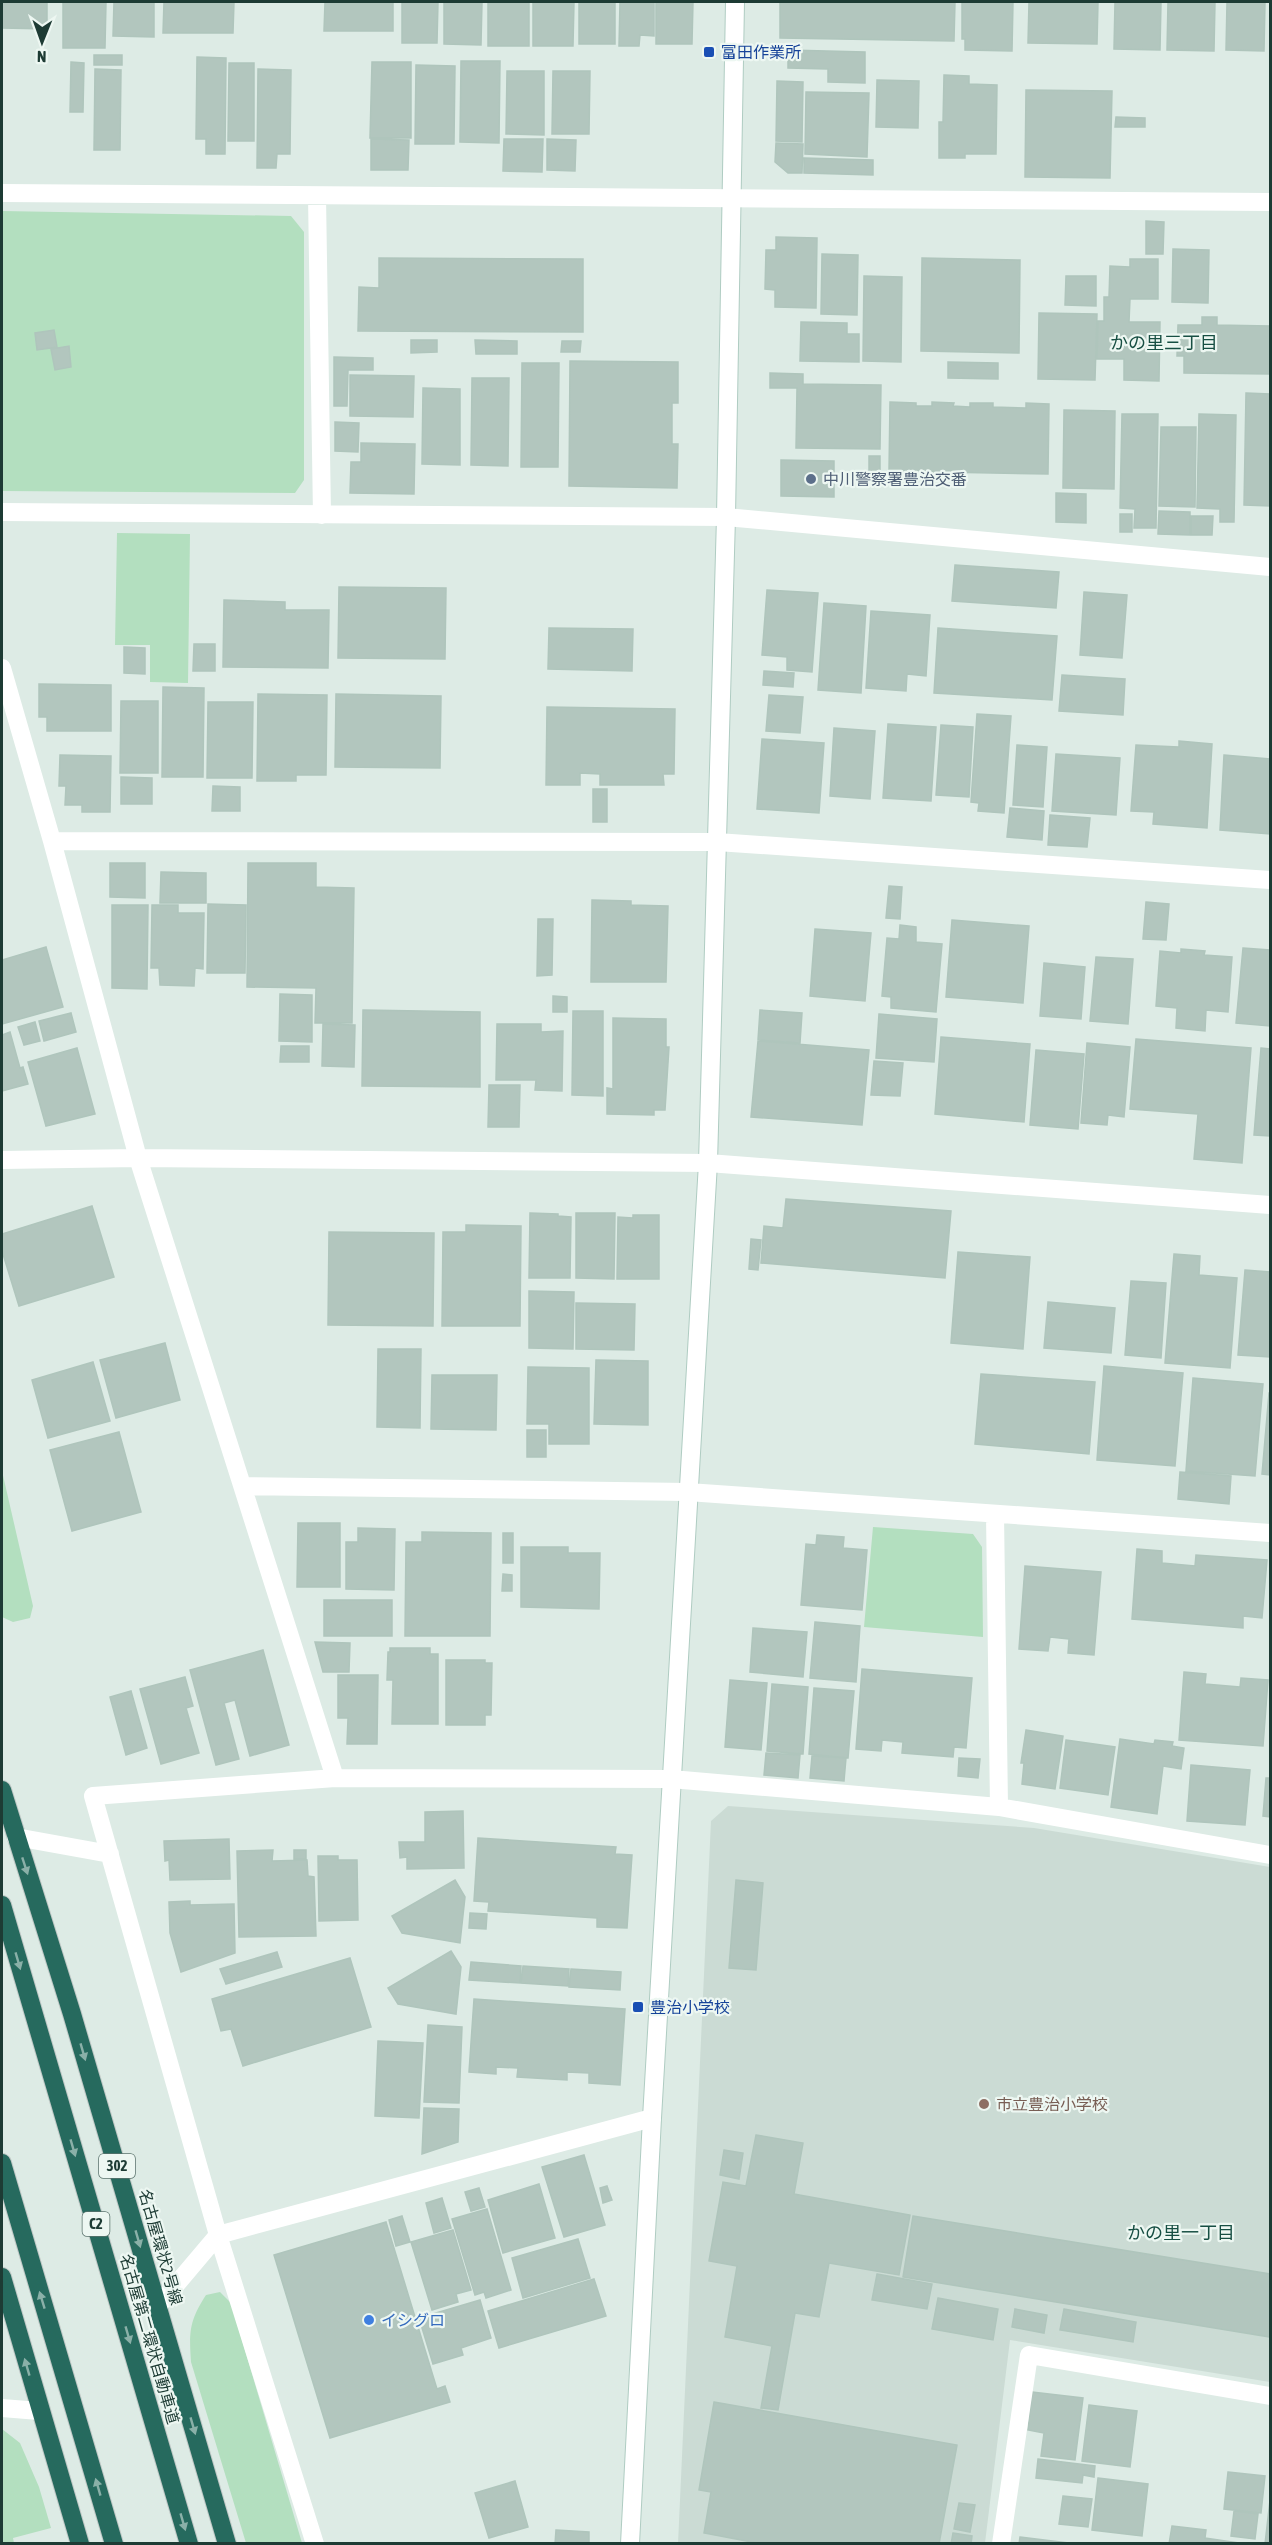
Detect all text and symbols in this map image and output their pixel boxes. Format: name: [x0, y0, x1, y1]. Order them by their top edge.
north arrow: [12, 12, 72, 72]
place label: 富田作業所: [721, 43, 801, 61]
marker: 富田作業所: [702, 45, 716, 59]
text: N: [37, 48, 47, 66]
district label: かの里三丁目: [1110, 332, 1218, 353]
place label: 中川警察署豊治交番: [823, 470, 967, 488]
marker: 中川警察署豊治交番: [804, 472, 818, 486]
one-way arrow: [21, 1857, 30, 1875]
one-way arrow: [14, 1952, 23, 1970]
place label: 豊治小学校: [650, 1998, 730, 2016]
marker: 豊治小学校: [631, 2000, 645, 2014]
one-way arrow: [79, 2043, 88, 2061]
place label: 市立豊治小学校: [996, 2095, 1108, 2113]
marker: 市立豊治小学校: [977, 2097, 991, 2111]
one-way arrow: [69, 2139, 78, 2157]
road number: 302: [99, 2154, 135, 2178]
street label: 名古屋環状2号線: [136, 2187, 186, 2307]
road number: C2: [82, 2212, 110, 2236]
district label: かの里一丁目: [1127, 2222, 1235, 2243]
one-way arrow: [134, 2230, 143, 2248]
street label: 名古屋第二環状自動車道: [117, 2252, 183, 2426]
one-way arrow: [37, 2291, 46, 2309]
place label: イシグロ: [381, 2311, 445, 2329]
marker: イシグロ: [362, 2313, 376, 2327]
one-way arrow: [124, 2326, 133, 2344]
one-way arrow: [22, 2358, 31, 2376]
one-way arrow: [189, 2418, 198, 2436]
one-way arrow: [93, 2478, 102, 2496]
one-way arrow: [179, 2513, 188, 2531]

